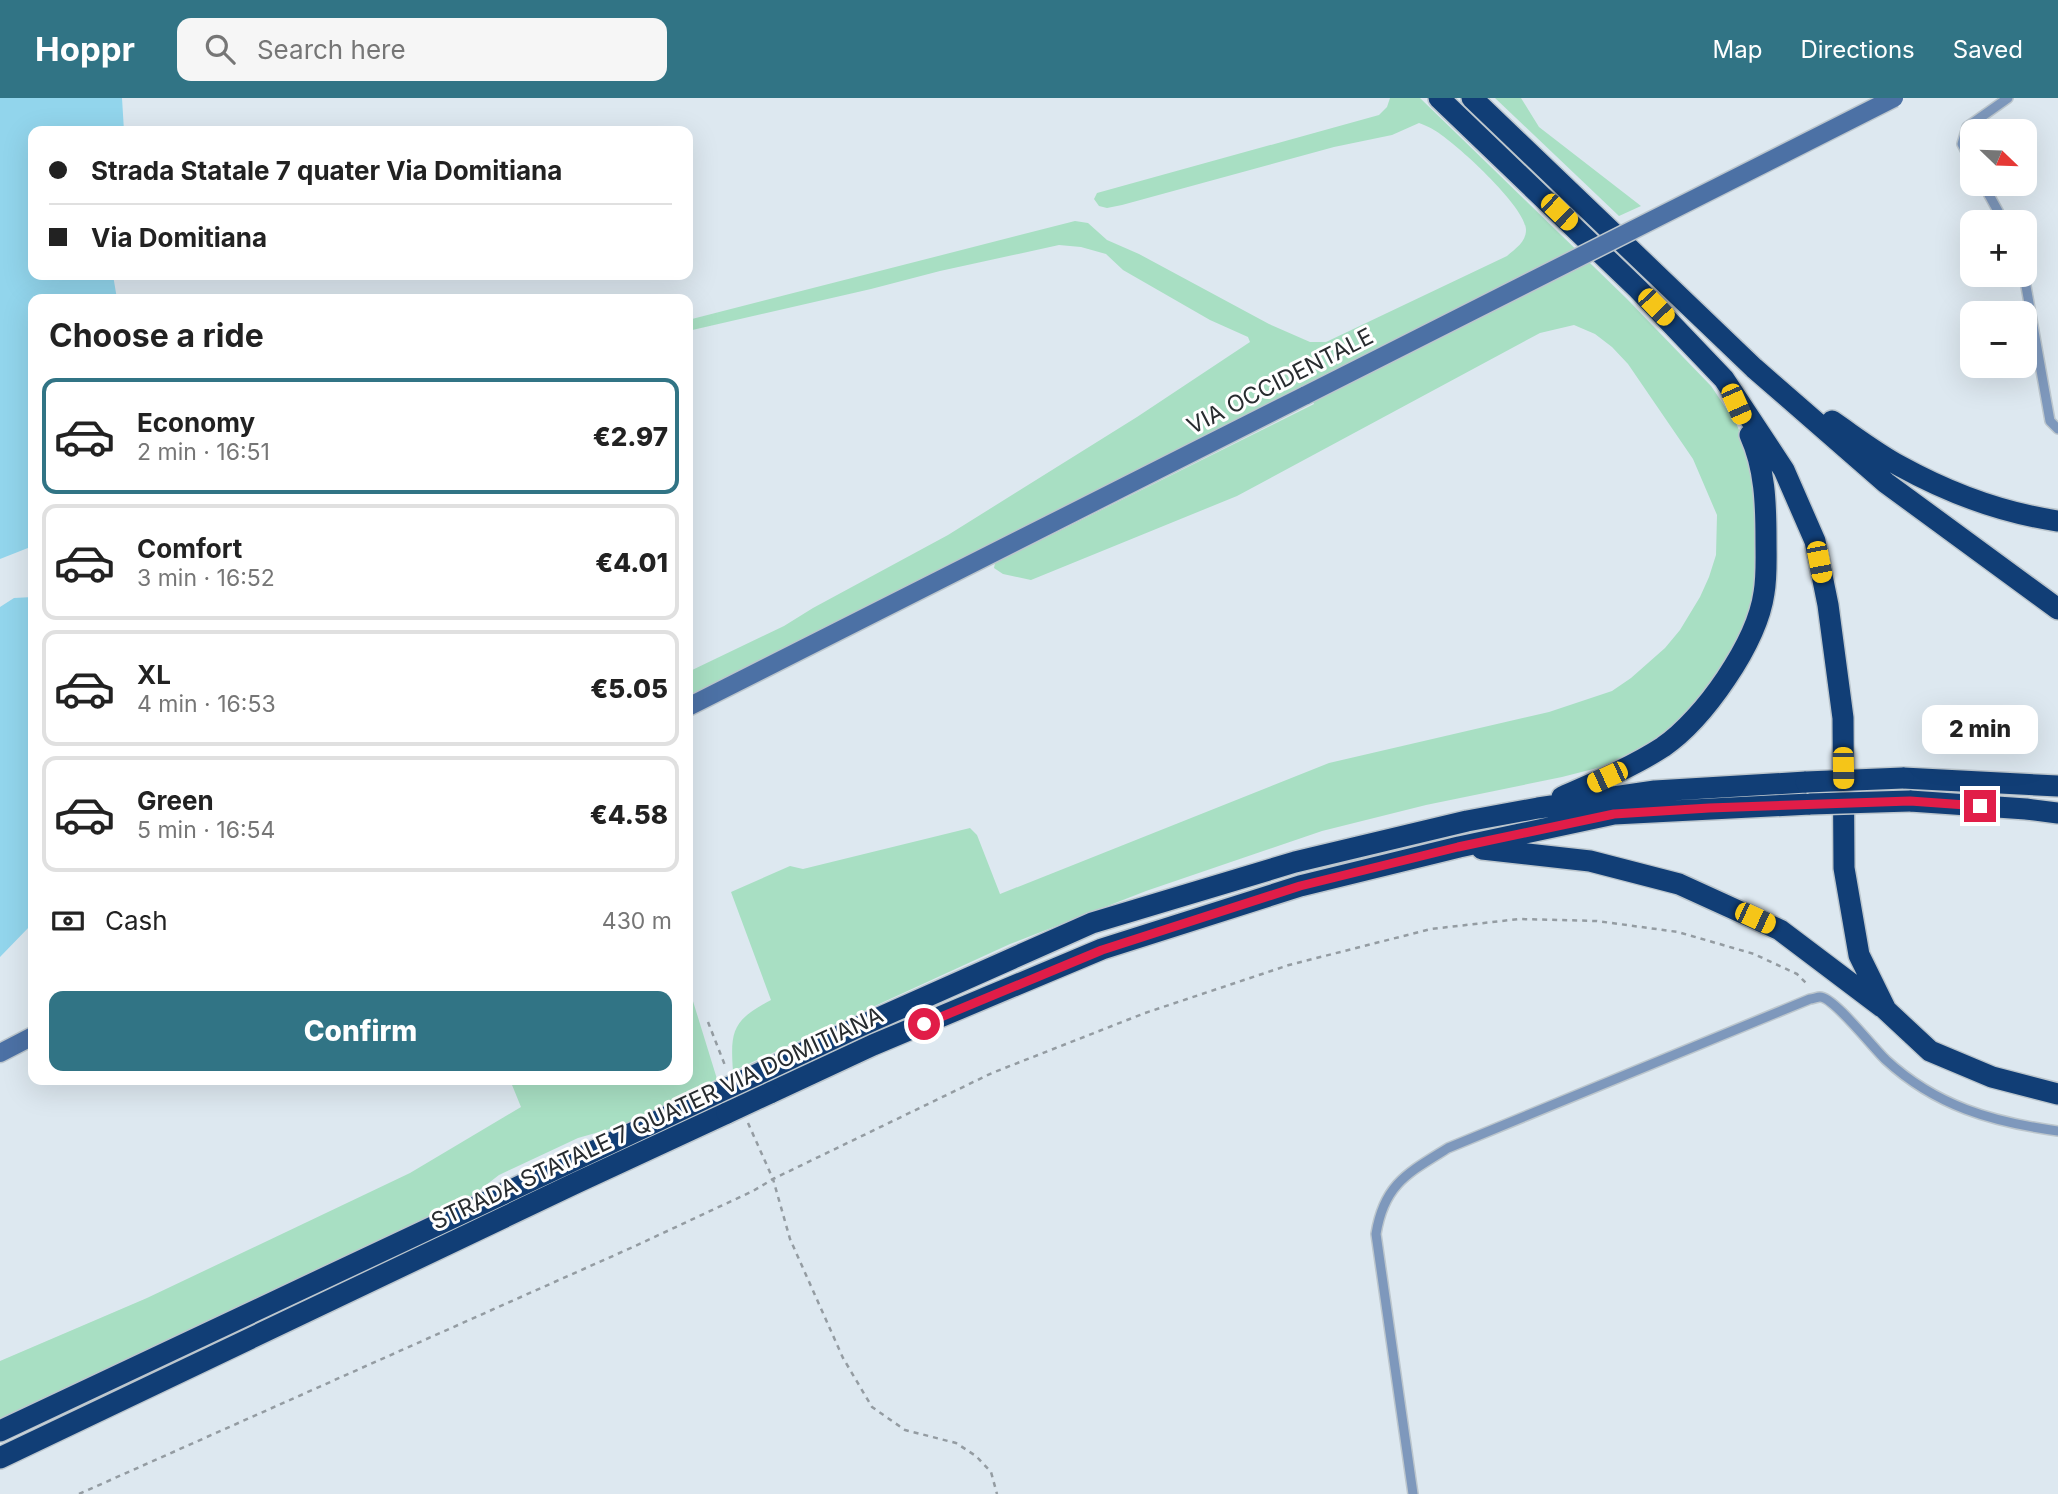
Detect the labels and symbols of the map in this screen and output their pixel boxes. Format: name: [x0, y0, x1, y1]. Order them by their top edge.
north arrow: [1960, 119, 2037, 196]
car: [1537, 190, 1582, 234]
car: [1634, 285, 1679, 329]
street label: VIA OCCIDENTALE: [1182, 322, 1378, 440]
car: [1718, 381, 1755, 427]
car: [1805, 539, 1834, 585]
callout: 2 min: [1922, 704, 2038, 754]
car: [1833, 747, 1854, 789]
car: [1584, 759, 1631, 795]
route end: [1964, 790, 1996, 822]
car: [1732, 900, 1779, 936]
street label: STRADA STATALE 7 QUATER VIA DOMITIANA: [427, 1001, 887, 1235]
route start: [908, 1008, 940, 1040]

